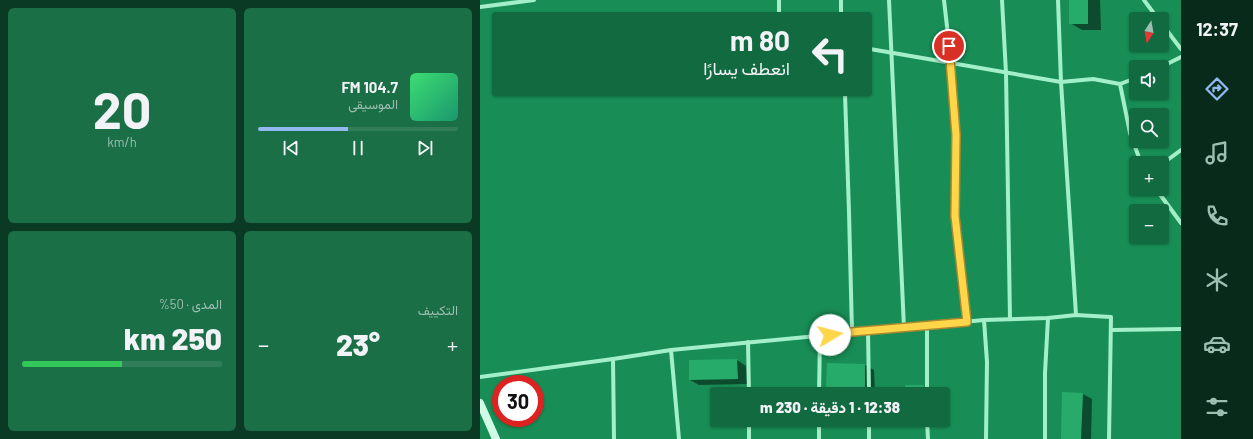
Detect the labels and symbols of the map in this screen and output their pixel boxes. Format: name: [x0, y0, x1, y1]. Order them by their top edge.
north arrow: [1129, 12, 1169, 52]
pin: [932, 29, 966, 63]
position arrow: [809, 314, 851, 356]
speed limit sign: 30: [492, 375, 544, 427]

